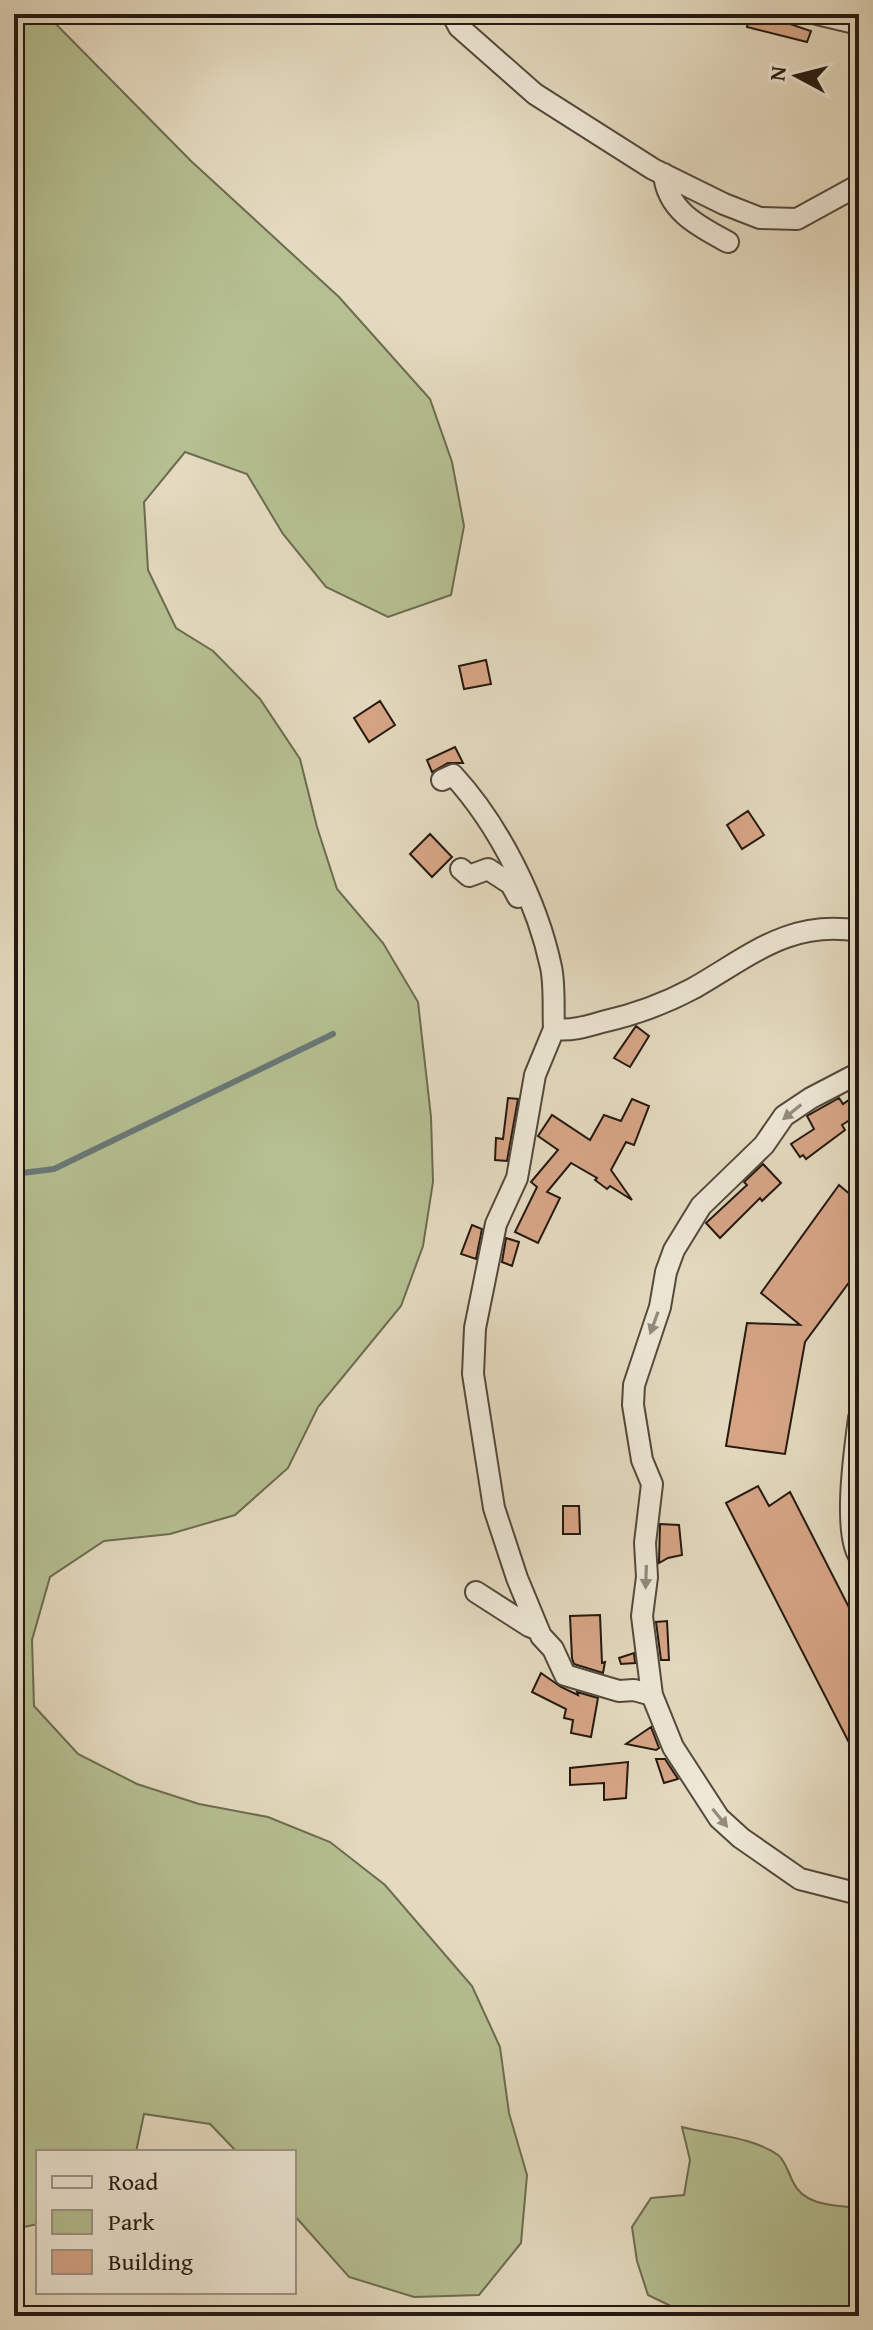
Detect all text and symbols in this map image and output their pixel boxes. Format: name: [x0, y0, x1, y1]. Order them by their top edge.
north arrow: [757, 36, 837, 116]
text: N: [760, 64, 794, 83]
one-way arrow: [781, 1103, 802, 1120]
one-way arrow: [647, 1312, 660, 1336]
one-way arrow: [639, 1565, 652, 1590]
one-way arrow: [712, 1807, 729, 1828]
legend: [36, 2150, 296, 2294]
text: Road: [108, 2164, 158, 2199]
text: Park: [108, 2204, 155, 2239]
text: Building: [108, 2244, 193, 2279]

